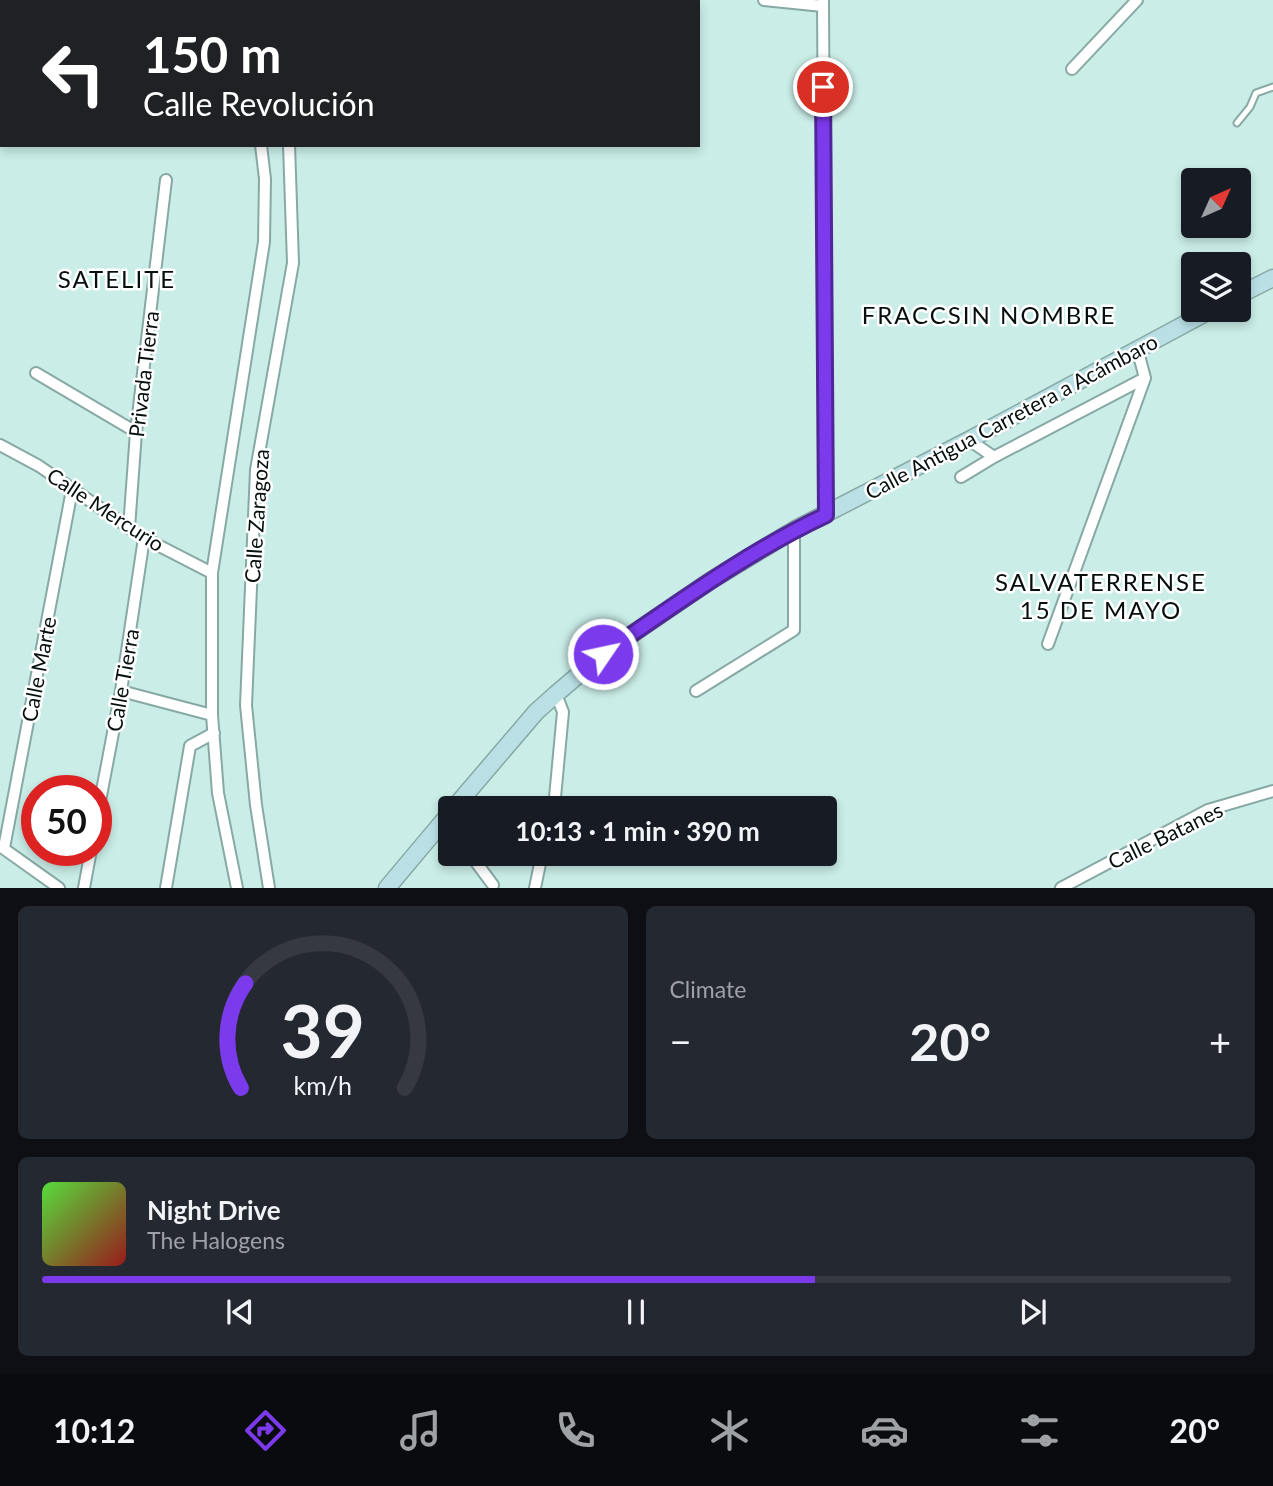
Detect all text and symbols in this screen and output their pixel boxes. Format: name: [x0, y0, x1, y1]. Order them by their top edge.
text: 150 m: [143, 25, 281, 83]
icon: left: [28, 28, 119, 119]
pin: [793, 57, 853, 117]
icon: arrive: [804, 68, 842, 106]
text: Calle Revolución: [143, 84, 375, 123]
north arrow: [1181, 168, 1251, 238]
map controls: [1181, 168, 1251, 322]
button: layers: [1181, 252, 1251, 322]
district label: SATELITE: [58, 264, 176, 293]
district label: FRACCSIN NOMBRE: [862, 300, 1116, 329]
street label: Privada Tierra: [123, 309, 163, 439]
street label: Calle Antigua Carretera a Acámbaro: [861, 328, 1162, 504]
street label: Calle Zaragoza: [239, 448, 273, 584]
street label: Calle Mercurio: [43, 462, 169, 556]
district label: SALVATERRENSE 15 DE MAYO: [995, 567, 1207, 624]
street label: Calle Marte: [16, 614, 60, 724]
position arrow: [566, 617, 640, 691]
street label: Calle Tierra: [101, 627, 143, 733]
speed limit sign: 50: [21, 775, 112, 866]
street label: Calle Batanes: [1104, 796, 1226, 874]
text: 10:13 · 1 min · 390 m: [515, 815, 760, 847]
text: Climate: [670, 975, 746, 1003]
text: 39: [281, 987, 365, 1075]
text: 20°: [909, 1010, 991, 1072]
text: −: [670, 1018, 692, 1064]
text: +: [1209, 1018, 1231, 1064]
text: km/h: [293, 1070, 352, 1100]
text: Night Drive: [147, 1194, 281, 1226]
text: The Halogens: [147, 1226, 285, 1254]
icon: previous: [221, 1293, 259, 1331]
icon: pause: [617, 1293, 655, 1331]
icon: next: [1014, 1293, 1052, 1331]
icon: directions: [241, 1406, 290, 1455]
icon: music: [396, 1406, 445, 1455]
icon: phone: [551, 1406, 600, 1455]
icon: climate: [705, 1406, 754, 1455]
icon: car: [860, 1406, 909, 1455]
icon: filters: [1015, 1406, 1064, 1455]
text: 10:12: [53, 1411, 135, 1450]
text: 20°: [1170, 1411, 1220, 1450]

